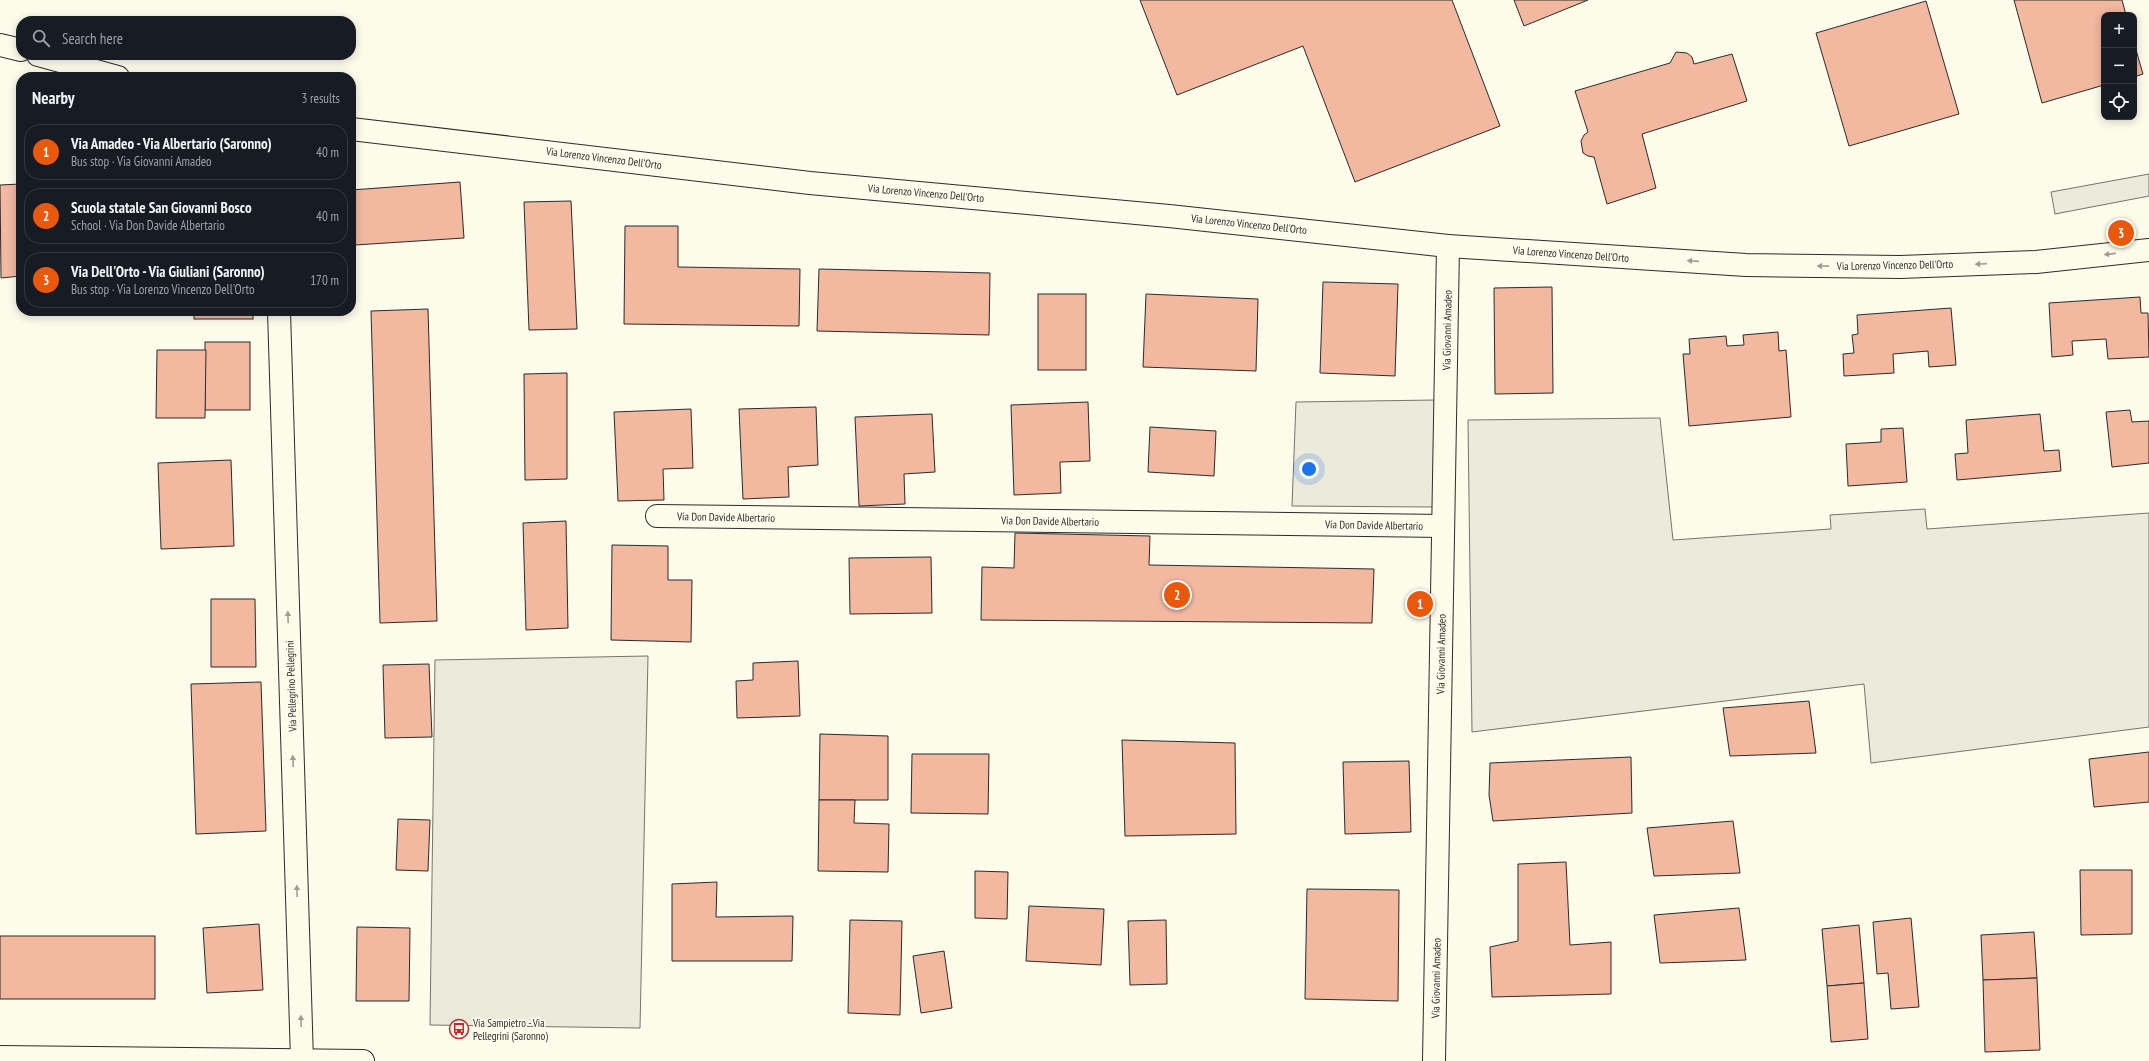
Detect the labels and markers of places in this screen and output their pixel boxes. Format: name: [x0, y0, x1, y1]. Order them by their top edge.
pin: 3: [2108, 218, 2134, 248]
pin: 2: [1164, 580, 1190, 610]
pin: 1: [1407, 589, 1433, 619]
place label: Via Sampietro - Via Pellegrini (Saronno): [472, 1016, 548, 1043]
bus stop icon: Via Sampietro - Via Pellegrini (Saronno): [448, 1018, 470, 1040]

